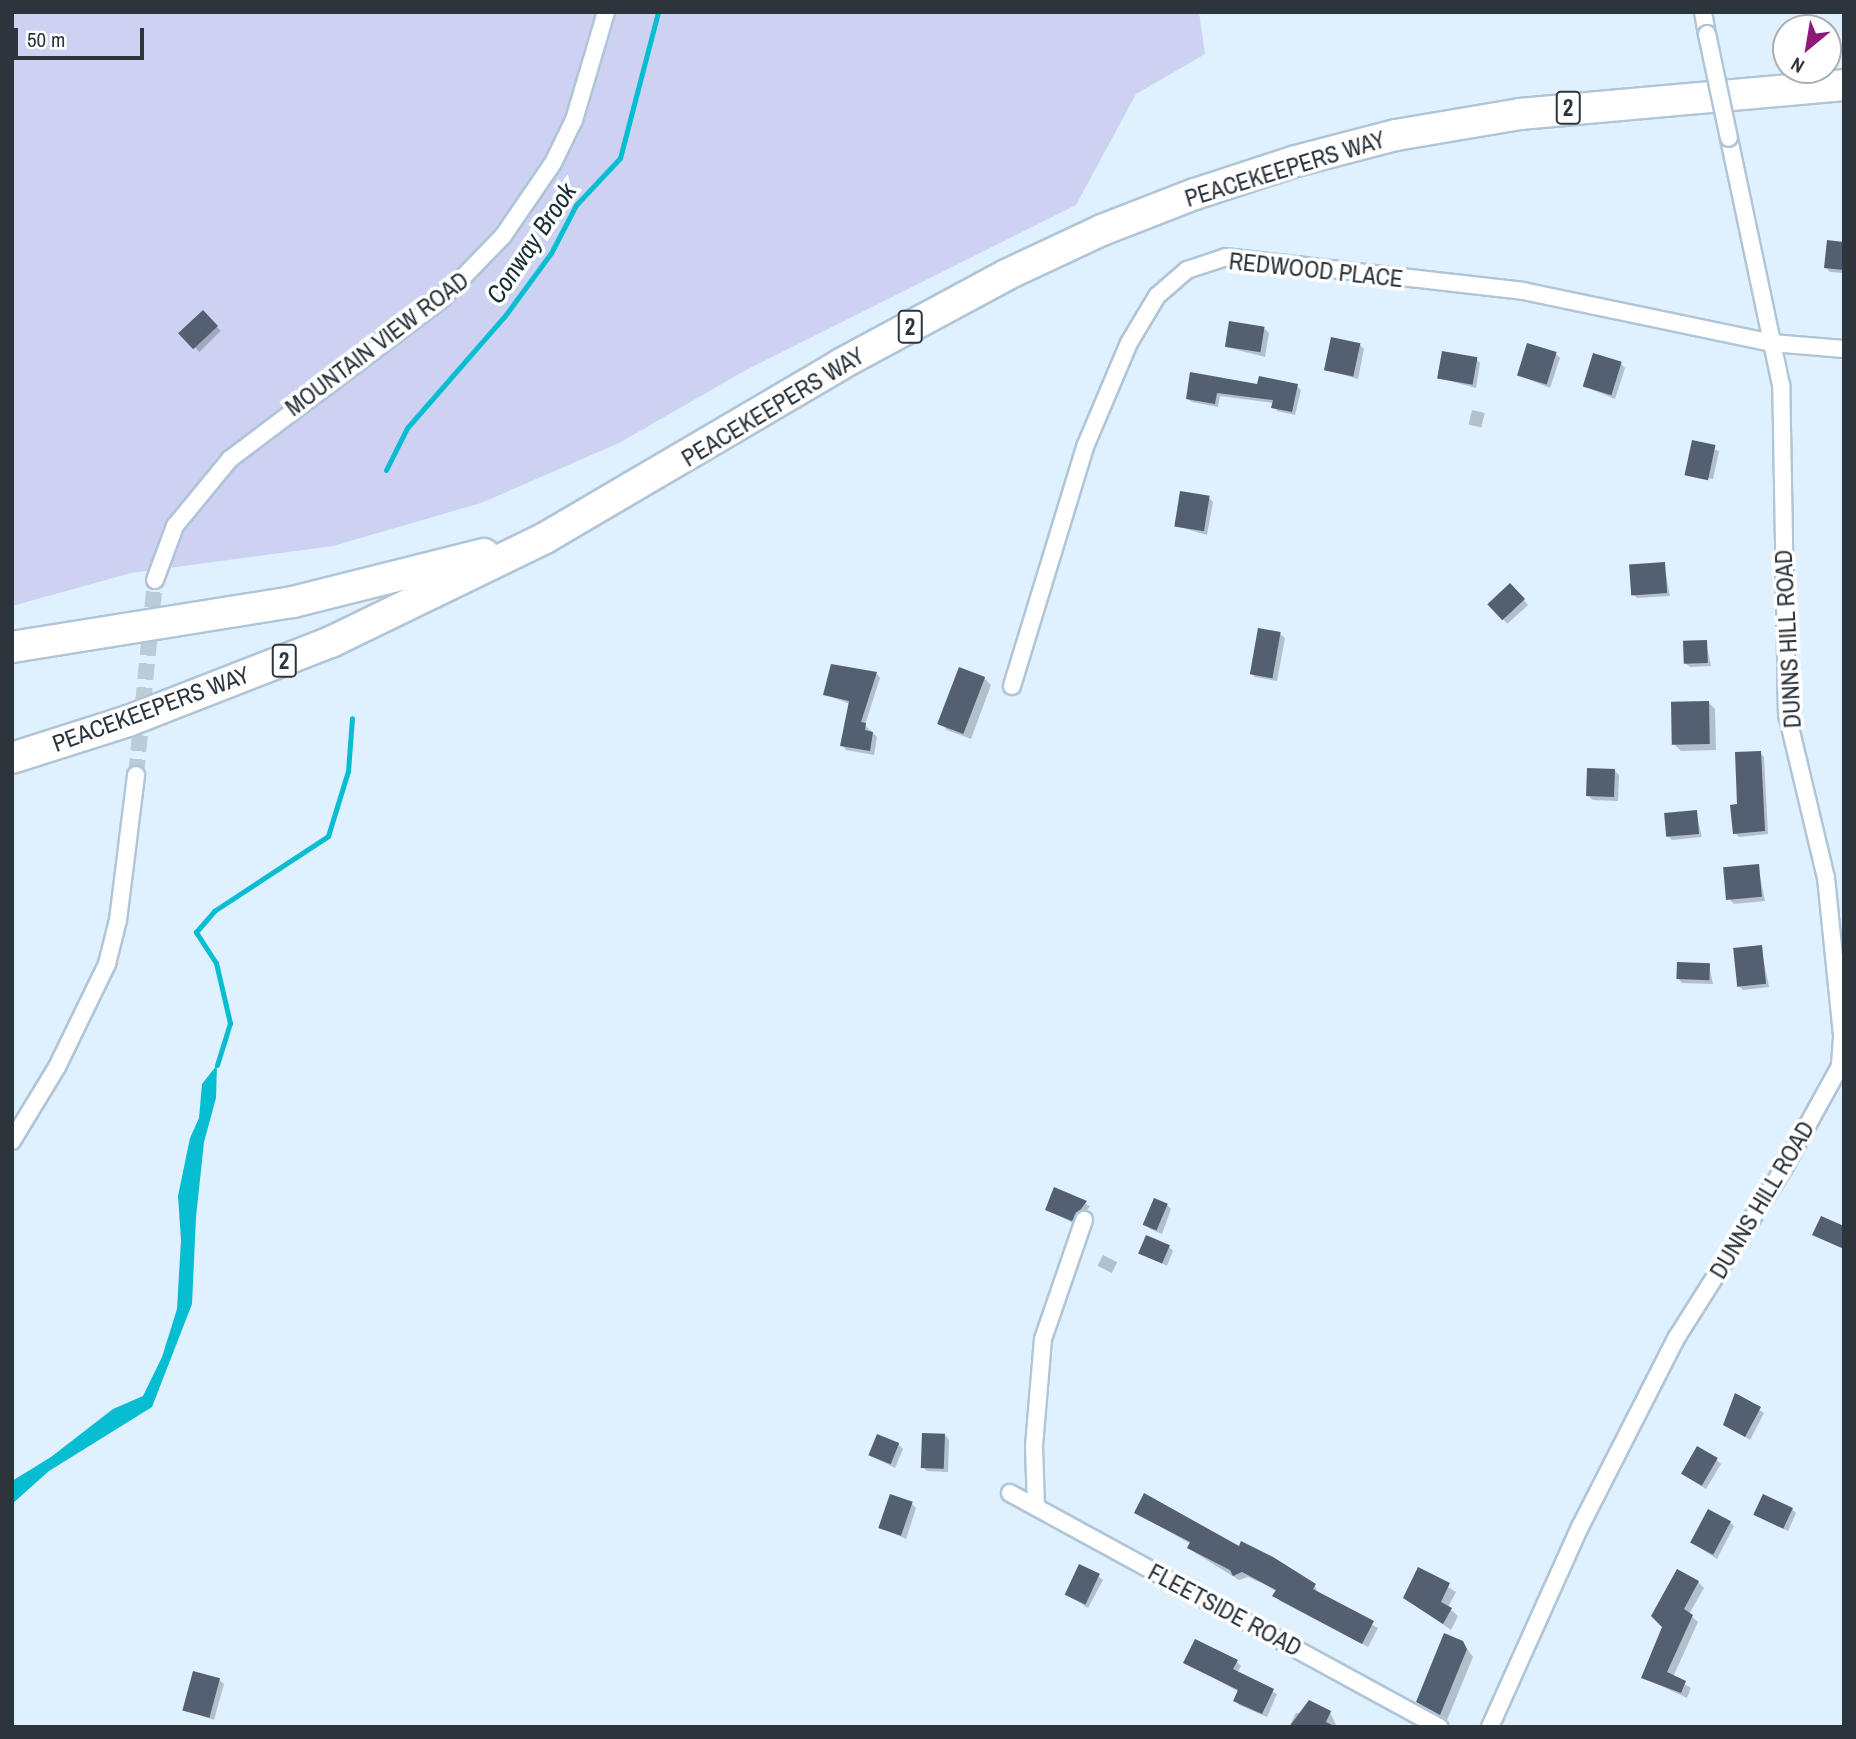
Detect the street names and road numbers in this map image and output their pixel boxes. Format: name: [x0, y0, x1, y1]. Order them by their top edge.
road number: 2: [1556, 88, 1580, 128]
street label: PEACEKEEPERS WAY: [1181, 125, 1389, 213]
street label: REDWOOD PLACE: [1227, 247, 1405, 293]
street label: MOUNTAIN VIEW ROAD: [280, 266, 474, 422]
road number: 2: [898, 308, 922, 346]
street label: PEACEKEEPERS WAY: [677, 341, 869, 473]
street label: DUNNS HILL ROAD: [1769, 549, 1807, 729]
road number: 2: [272, 642, 296, 680]
street label: PEACEKEEPERS WAY: [48, 660, 254, 758]
street label: DUNNS HILL ROAD: [1703, 1116, 1821, 1284]
street label: FLEETSIDE ROAD: [1143, 1557, 1307, 1663]

